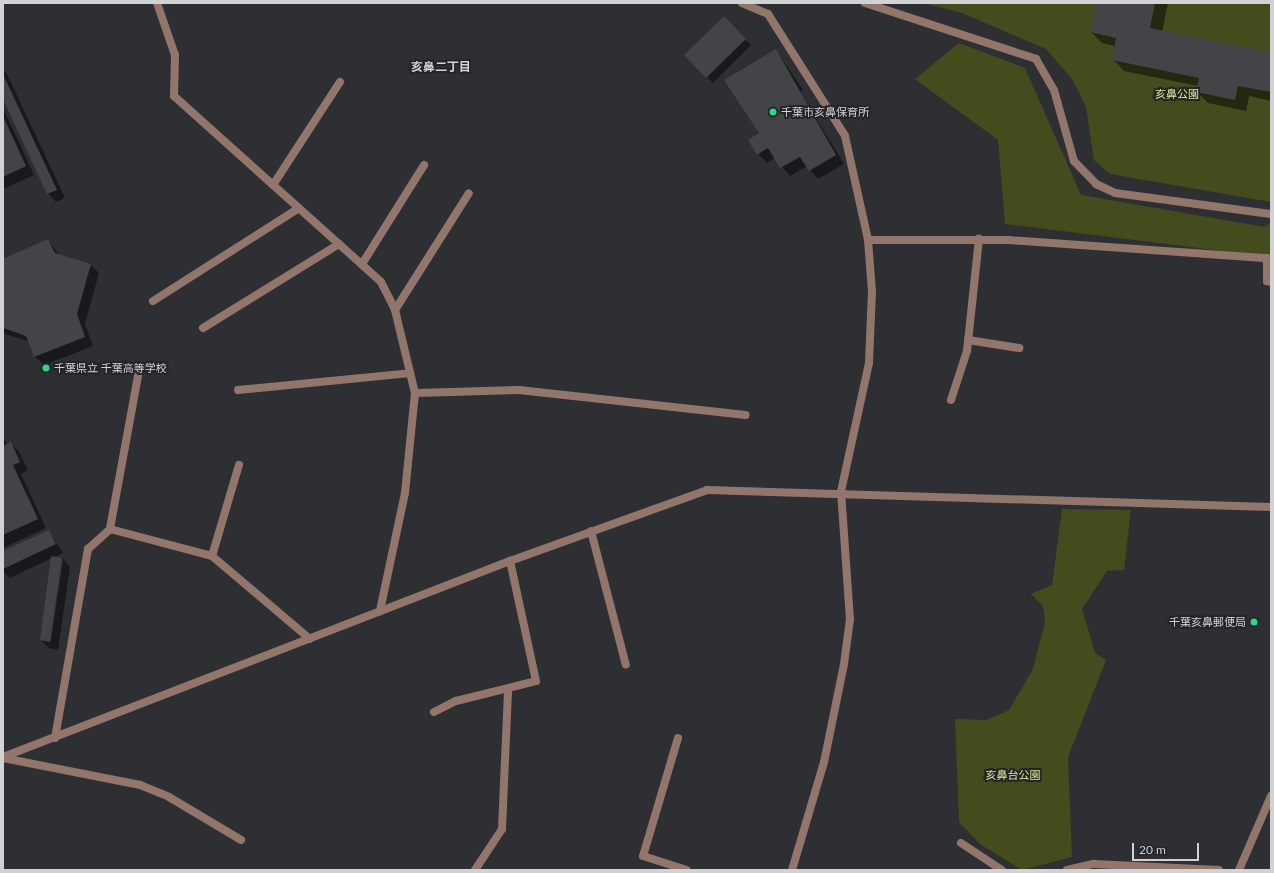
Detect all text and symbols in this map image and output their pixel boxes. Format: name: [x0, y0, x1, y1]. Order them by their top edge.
district label: 亥鼻二丁目: [411, 60, 471, 74]
park label: 亥鼻公園: [1155, 87, 1199, 101]
place label: 千葉市亥鼻保育所: [781, 105, 869, 119]
marker: 千葉市亥鼻保育所: [768, 107, 778, 117]
place label: 千葉県立 千葉高等学校: [54, 361, 167, 375]
marker: 千葉県立 千葉高等学校: [41, 363, 51, 373]
place label: 千葉亥鼻郵便局: [1169, 615, 1246, 629]
marker: 千葉亥鼻郵便局: [1249, 617, 1259, 627]
park label: 亥鼻台公園: [986, 768, 1040, 782]
scale bar: [1134, 835, 1201, 861]
text: 20 m: [1139, 842, 1166, 857]

